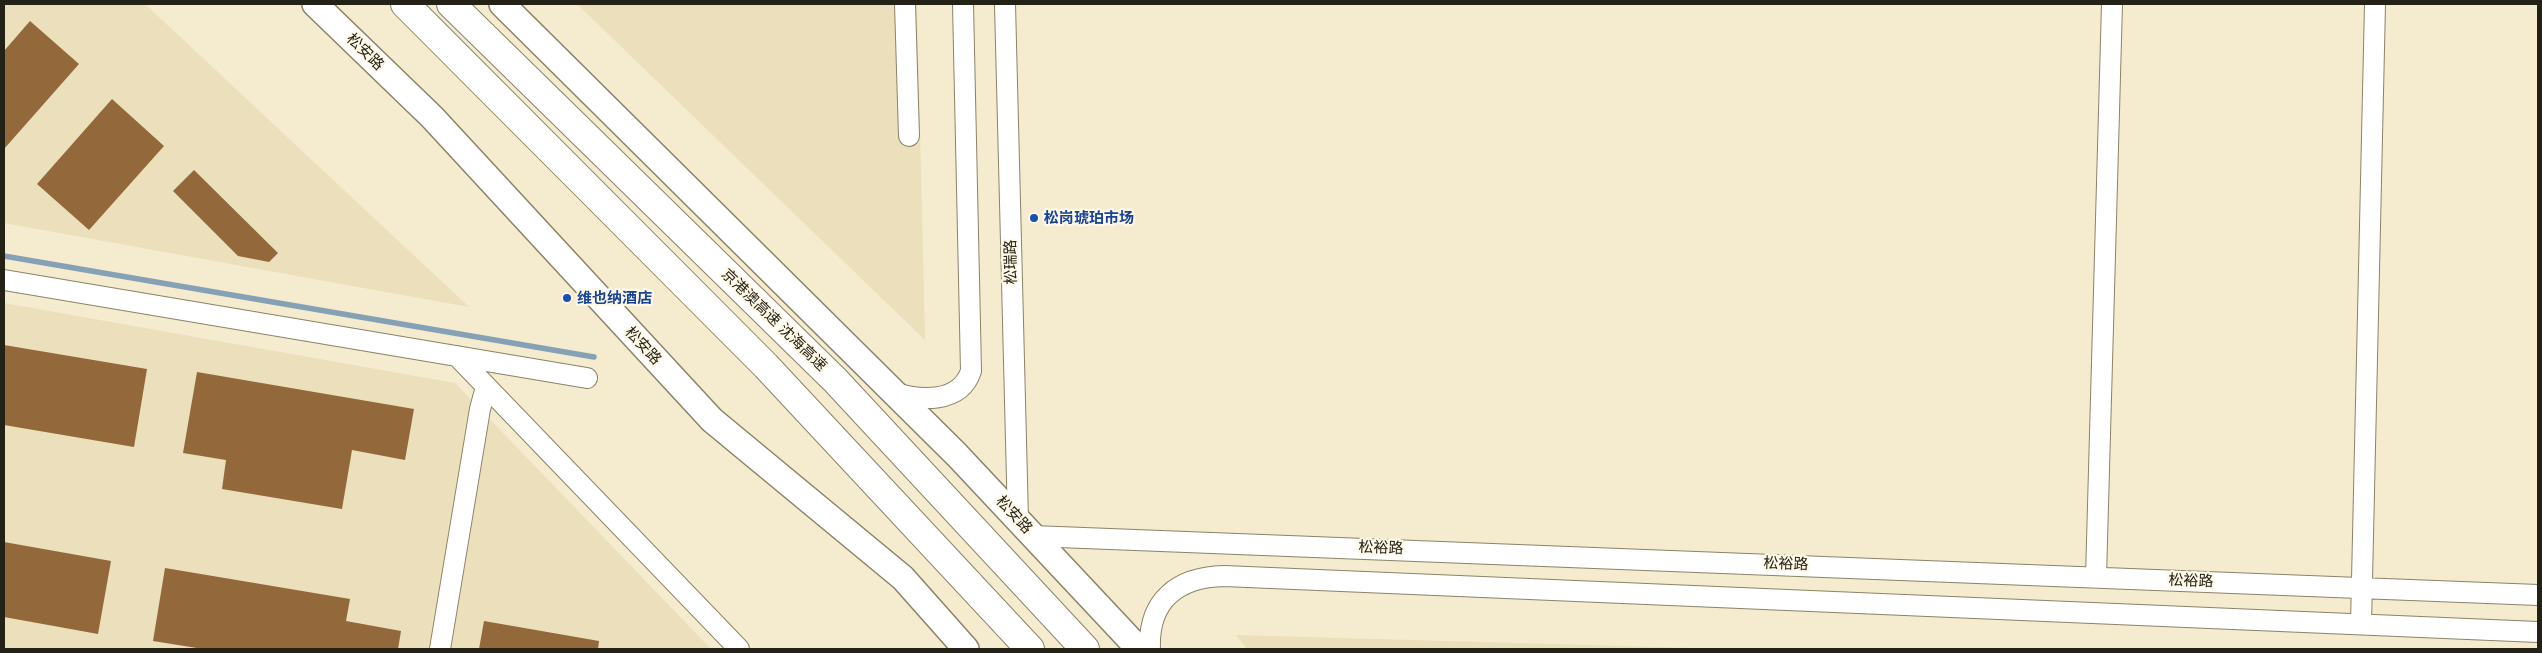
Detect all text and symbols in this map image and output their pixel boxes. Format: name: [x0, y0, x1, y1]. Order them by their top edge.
street label: 松安路: [343, 30, 387, 74]
place label: 松岗琥珀市场: [1044, 209, 1134, 227]
marker: 松岗琥珀市场: [1028, 212, 1040, 224]
street label: 松瑞路: [1002, 239, 1020, 285]
street label: 京港澳高速 沈海高速: [718, 265, 830, 375]
place label: 维也纳酒店: [577, 289, 652, 307]
marker: 维也纳酒店: [561, 292, 573, 304]
street label: 松安路: [621, 323, 665, 369]
street label: 松安路: [992, 492, 1036, 538]
street label: 松裕路: [1358, 538, 1404, 558]
street label: 松裕路: [1763, 554, 1809, 574]
street label: 松裕路: [2168, 571, 2214, 591]

